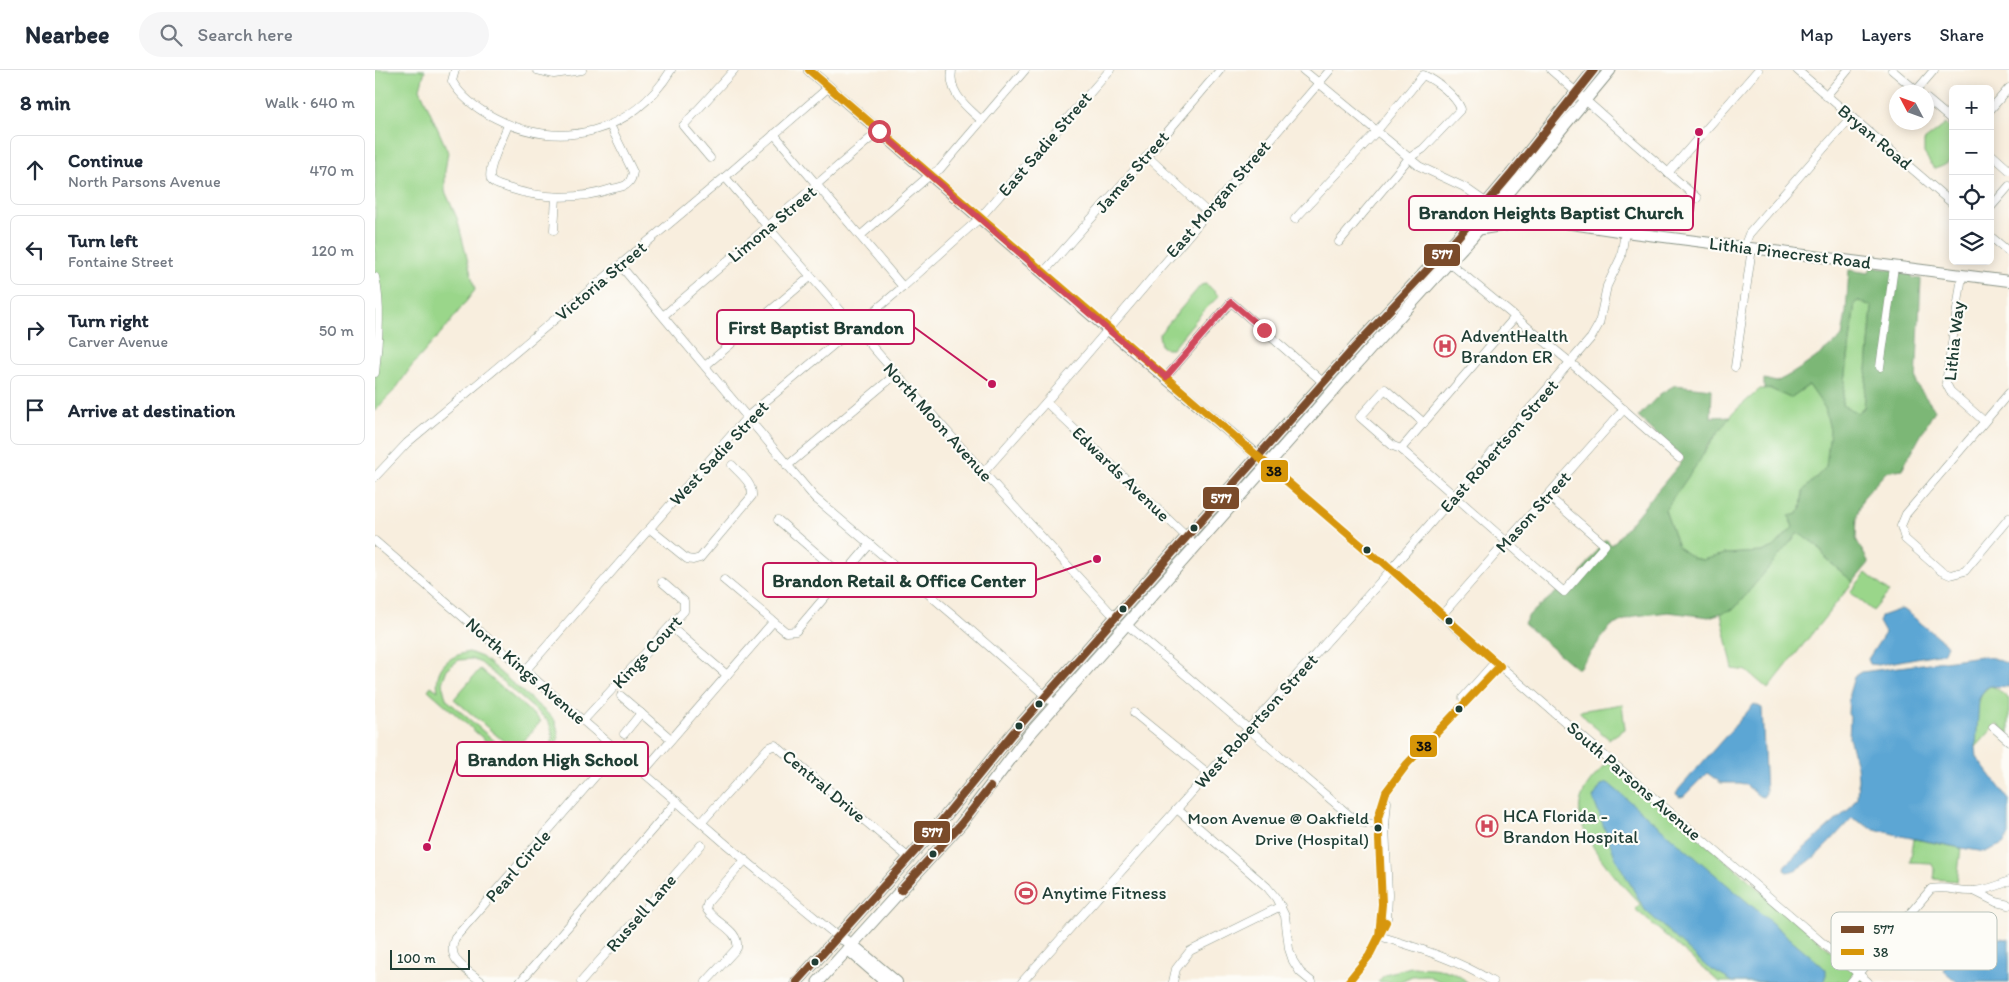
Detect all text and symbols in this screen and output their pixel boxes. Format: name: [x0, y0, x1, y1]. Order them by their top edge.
search box: [139, 12, 489, 57]
text: Nearbee: [25, 20, 109, 49]
icon: search: [157, 21, 185, 49]
text: Search here: [197, 23, 293, 46]
text: Map: [1800, 24, 1833, 46]
text: Layers: [1861, 24, 1911, 46]
text: Share: [1939, 24, 1984, 46]
north arrow: [1889, 85, 1934, 130]
map controls: [1949, 85, 1994, 265]
button: +: [1949, 85, 1994, 130]
street label: East Sadie Street: [993, 87, 1097, 201]
text: 8 min: [20, 90, 70, 115]
text: Walk · 640 m: [265, 93, 355, 112]
street label: Bryan Road: [1833, 100, 1917, 175]
route start: [868, 120, 891, 143]
street label: James Street: [1090, 126, 1174, 218]
button: −: [1949, 130, 1994, 175]
street label: East Morgan Street: [1161, 135, 1275, 262]
text: Continue: [68, 149, 143, 172]
icon: ahead: [21, 156, 49, 184]
text: 470 m: [310, 161, 354, 180]
text: North Parsons Avenue: [68, 172, 221, 191]
button: locate: [1949, 175, 1994, 220]
street label: Limona Street: [723, 180, 821, 267]
callout: Brandon Heights Baptist Church: [1409, 196, 1693, 230]
text: Brandon Heights Baptist Church: [1418, 201, 1684, 224]
button: layers: [1949, 220, 1994, 265]
text: Turn left: [68, 229, 138, 252]
street label: Lithia Pinecrest Road: [1708, 232, 1872, 274]
icon: left: [21, 236, 49, 264]
street label: Victoria Street: [551, 236, 651, 326]
text: 120 m: [311, 241, 354, 260]
line badge: 577: [1423, 243, 1461, 267]
text: 577: [1431, 246, 1453, 263]
text: Fontaine Street: [68, 252, 174, 271]
street label: Lithia Way: [1939, 299, 1969, 382]
text: Turn right: [68, 309, 149, 332]
callout: First Baptist Brandon: [717, 310, 914, 344]
icon: right: [21, 316, 49, 344]
text: First Baptist Brandon: [728, 316, 905, 339]
route end: [1253, 319, 1276, 342]
text: 50 m: [319, 321, 354, 340]
place label: AdventHealth Brandon ER: [1461, 325, 1569, 368]
text: Carver Avenue: [68, 332, 168, 351]
hospital icon: AdventHealth Brandon ER: [1433, 334, 1457, 358]
street label: North Moon Avenue: [879, 358, 997, 486]
street label: East Robertson Street: [1435, 375, 1563, 517]
icon: arrive: [21, 396, 49, 424]
street label: West Sadie Street: [665, 396, 774, 510]
text: Arrive at destination: [68, 399, 235, 422]
street label: Edwards Avenue: [1067, 422, 1175, 526]
line badge: 38: [1260, 459, 1289, 483]
text: 38: [1266, 463, 1282, 480]
street label: Mason Street: [1491, 466, 1576, 557]
line badge: 577: [1202, 486, 1240, 510]
text: 577: [1210, 490, 1232, 507]
unlabelled marker: [1189, 523, 1199, 533]
unlabelled marker: [1362, 545, 1372, 555]
callout: Brandon Retail & Office Center: [763, 563, 1036, 597]
text: Brandon Retail & Office Center: [772, 569, 1026, 592]
unlabelled marker: [1118, 604, 1128, 614]
street label: Kings Court: [608, 611, 687, 693]
street label: North Kings Avenue: [461, 613, 591, 729]
unlabelled marker: [1444, 616, 1454, 626]
street label: West Robertson Street: [1190, 649, 1323, 793]
unlabelled marker: [1034, 699, 1044, 709]
unlabelled marker: [1454, 704, 1464, 714]
street label: South Parsons Avenue: [1562, 717, 1706, 845]
unlabelled marker: [1014, 721, 1024, 731]
line badge: 38: [1409, 734, 1438, 758]
text: 38: [1416, 738, 1432, 755]
callout: Brandon High School: [457, 742, 648, 776]
street label: Central Drive: [778, 745, 870, 827]
text: Brandon High School: [468, 748, 639, 771]
place label: HCA Florida - Brandon Hospital: [1503, 805, 1638, 848]
place label: Moon Avenue @ Oakfield Drive (Hospital): [1187, 808, 1370, 849]
hospital icon: HCA Florida - Brandon Hospital: [1475, 814, 1499, 838]
line badge: 577: [913, 820, 951, 844]
marker: Moon Avenue @ Oakfield Drive (Hospital): [1373, 823, 1383, 833]
text: 577: [921, 824, 943, 841]
street label: Pearl Circle: [481, 825, 555, 907]
unlabelled marker: [928, 849, 938, 859]
street label: Russell Lane: [601, 869, 681, 957]
sports icon: Anytime Fitness: [1014, 881, 1038, 905]
place label: Anytime Fitness: [1042, 882, 1167, 904]
legend: [1831, 912, 1997, 970]
text: 577: [1873, 921, 1894, 938]
text: 38: [1873, 944, 1889, 961]
scale bar: [390, 947, 470, 970]
text: 100 m: [397, 950, 436, 967]
unlabelled marker: [810, 957, 820, 967]

